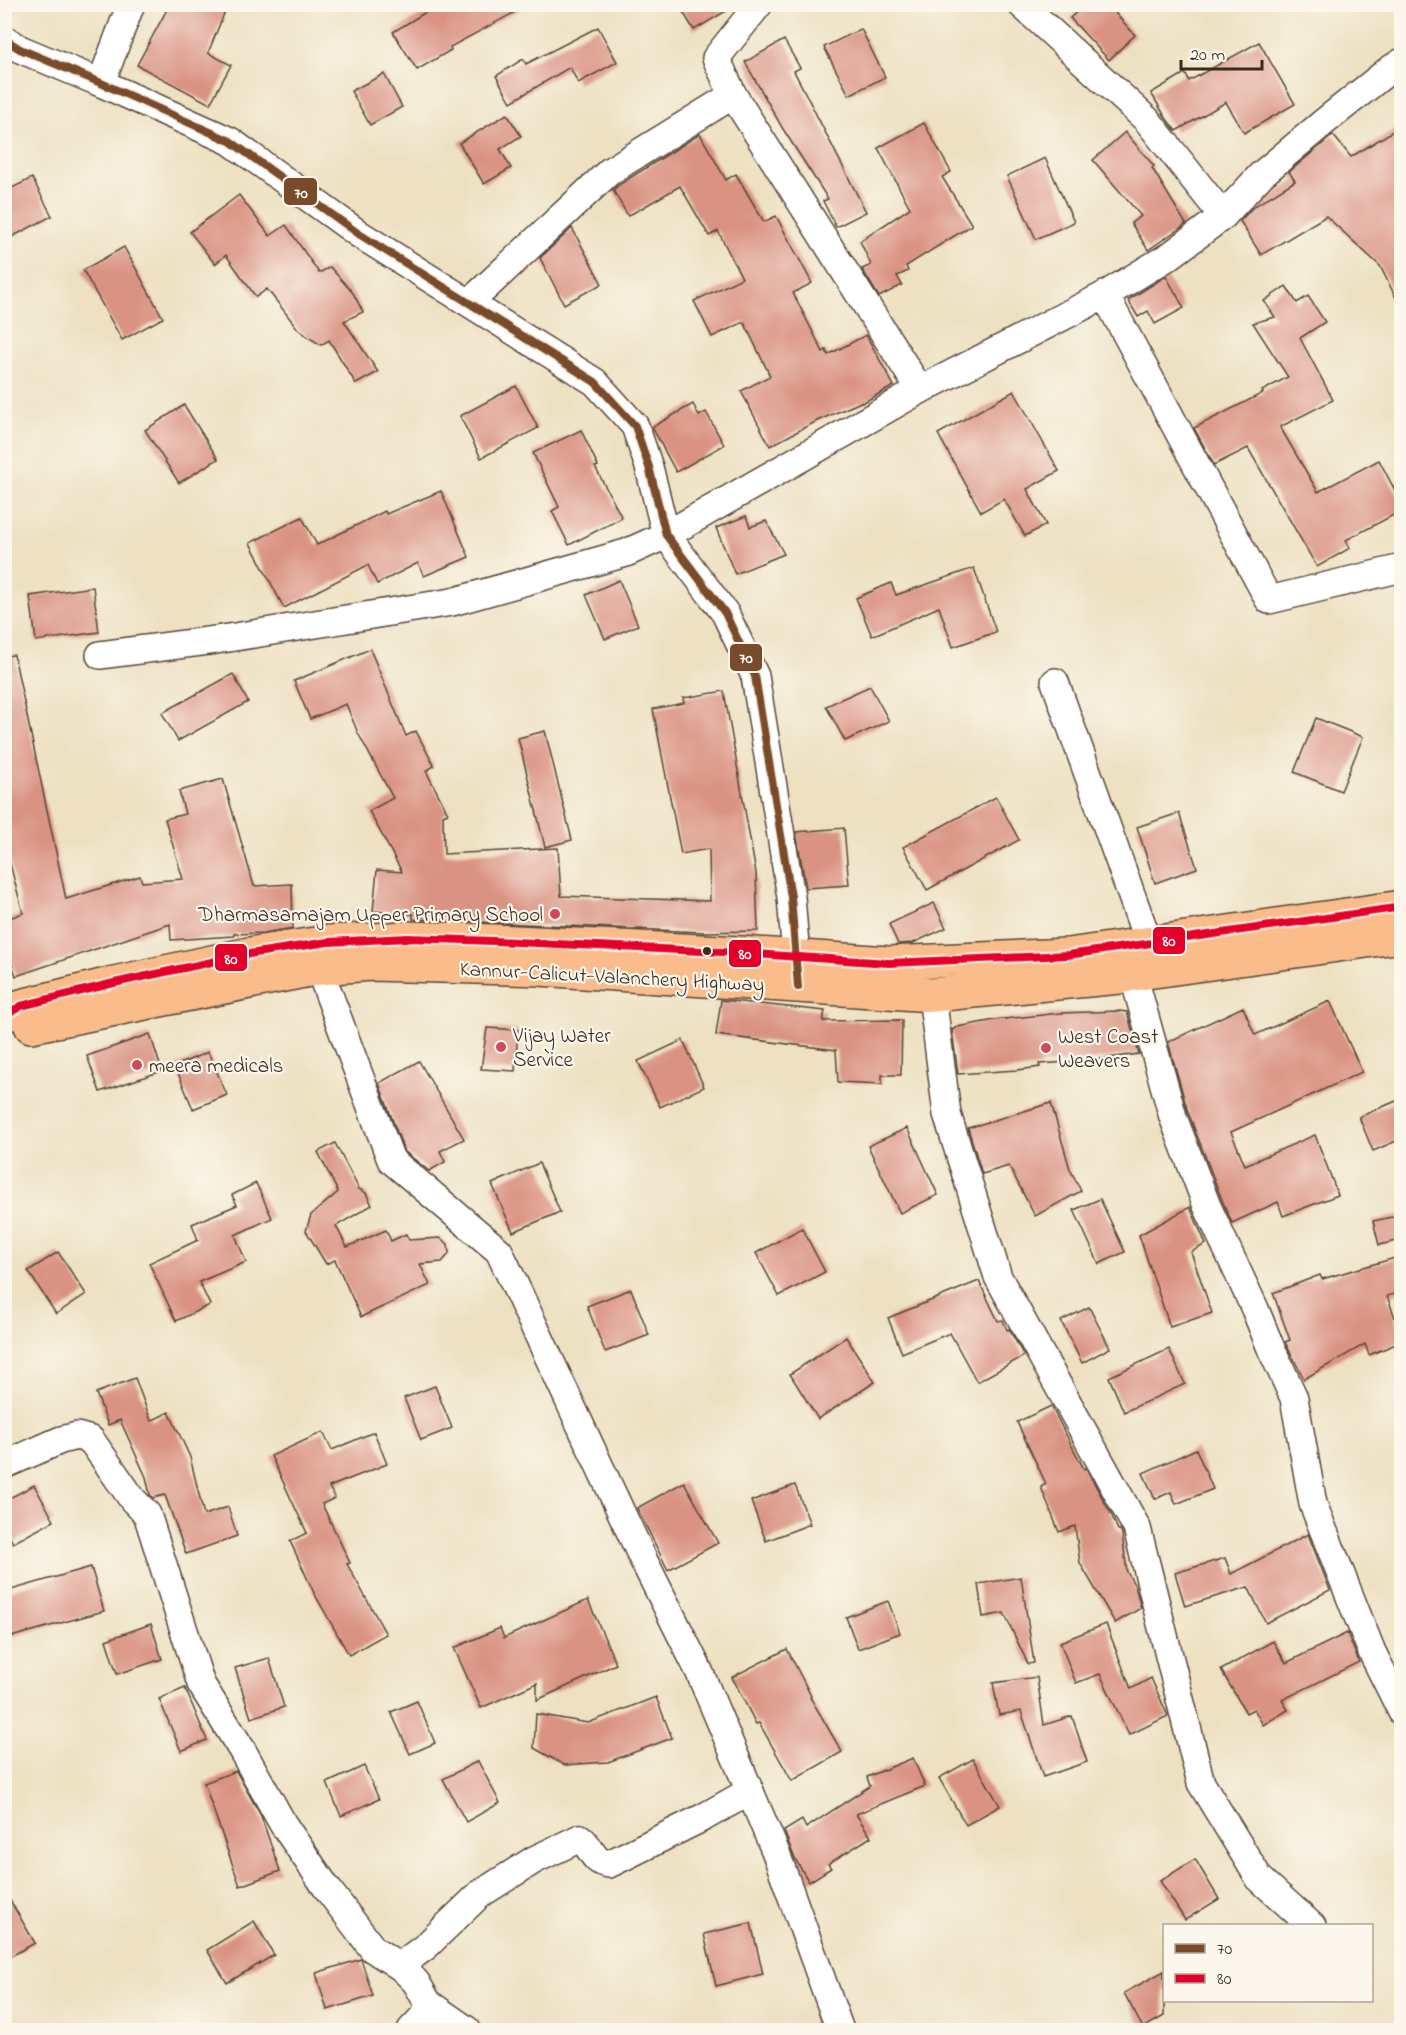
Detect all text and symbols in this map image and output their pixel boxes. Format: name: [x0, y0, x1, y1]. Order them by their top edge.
scale bar: [1181, 33, 1262, 71]
text: 20 m: [1190, 43, 1225, 69]
line badge: 70: [283, 177, 318, 206]
text: 70: [294, 182, 308, 206]
line badge: 70: [729, 643, 763, 672]
text: 70: [739, 647, 753, 671]
place label: Dharmasamajam Upper Primary School: [197, 901, 543, 933]
marker: Dharmasamajam Upper Primary School: [548, 907, 562, 921]
line badge: 80: [1152, 926, 1186, 955]
text: 80: [1162, 930, 1176, 954]
line badge: 80: [728, 939, 762, 968]
line badge: 80: [214, 943, 248, 972]
text: 80: [738, 943, 752, 967]
unlabelled marker: [701, 945, 713, 957]
text: 80: [224, 948, 238, 972]
street label: Kannur-Calicut-Valanchery Highway: [459, 955, 765, 1003]
place label: Vijay Water Service: [512, 1022, 611, 1076]
place label: West Coast Weavers: [1058, 1023, 1158, 1077]
marker: Vijay Water Service: [494, 1040, 508, 1054]
marker: West Coast Weavers: [1039, 1041, 1053, 1055]
place label: meera medicals: [149, 1052, 283, 1082]
marker: meera medicals: [130, 1058, 144, 1072]
legend: [1163, 1924, 1373, 2002]
text: 70: [1217, 1937, 1232, 1963]
text: 80: [1217, 1967, 1232, 1993]

